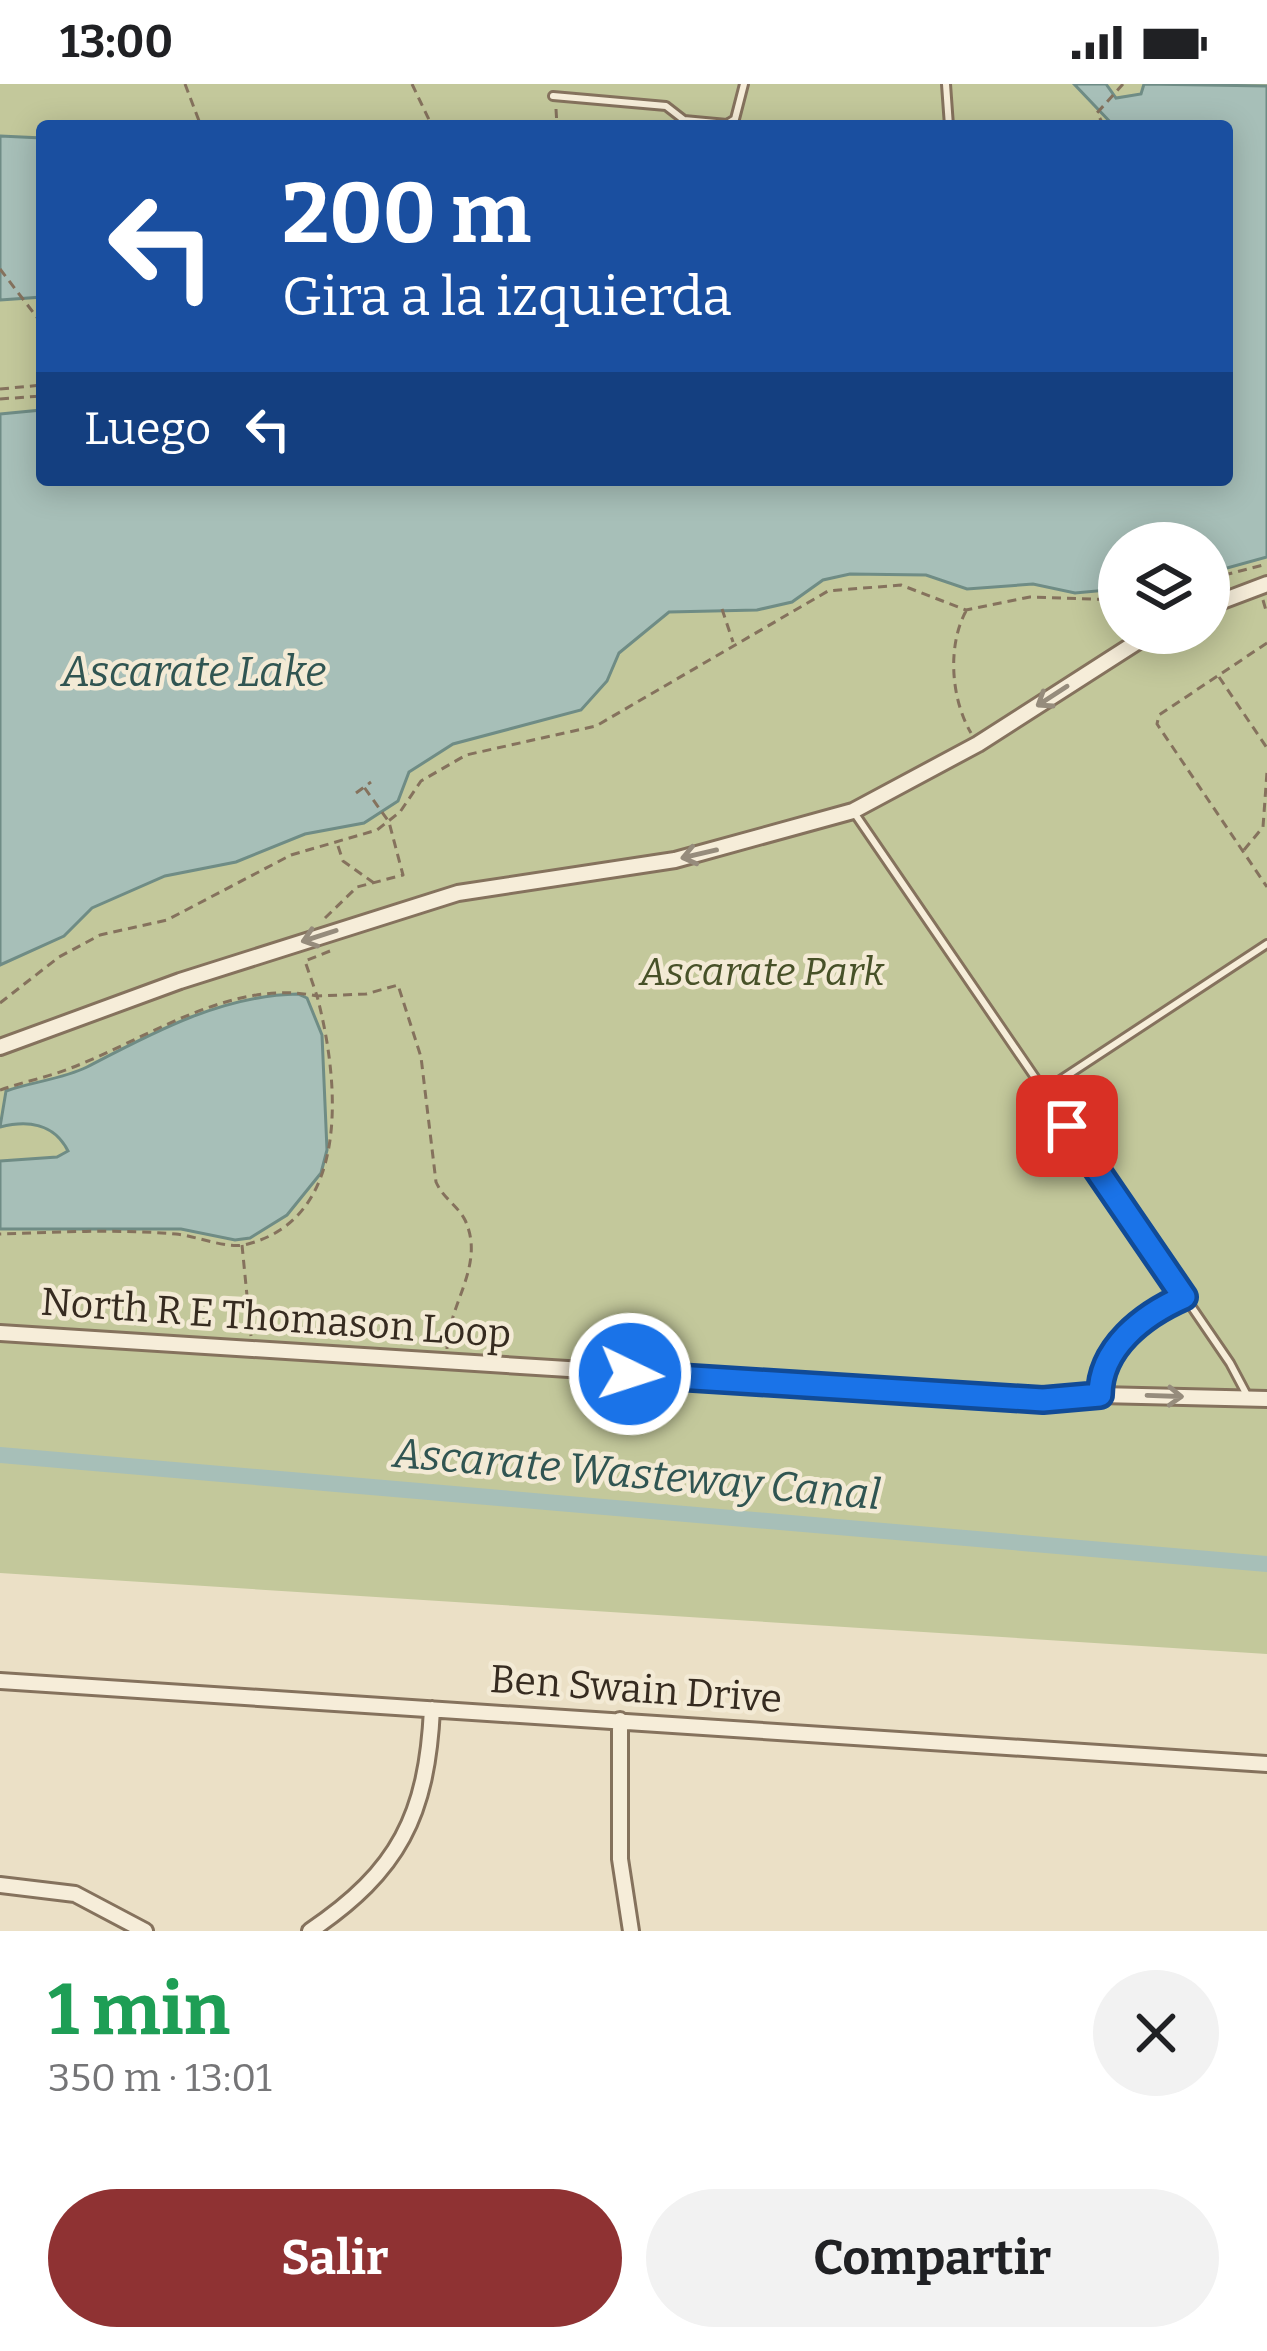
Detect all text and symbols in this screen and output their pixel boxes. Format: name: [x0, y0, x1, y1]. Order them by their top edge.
text: 13:00: [60, 15, 173, 69]
text: 200 m: [282, 163, 531, 264]
icon: left: [84, 168, 240, 324]
text: Gira a la izquierda: [282, 265, 732, 329]
icon: left: [235, 396, 301, 462]
text: Luego: [84, 402, 211, 456]
map controls: [1098, 522, 1230, 654]
button: layers: [1098, 522, 1230, 654]
water label: Ascarate Lake: [60, 647, 326, 697]
one-way arrow: [1036, 684, 1070, 709]
one-way arrow: [681, 844, 719, 867]
one-way arrow: [301, 926, 339, 948]
park label: Ascarate Park: [638, 949, 885, 995]
pin: [1016, 1075, 1118, 1177]
icon: arrive: [1034, 1093, 1100, 1159]
street label: North R E Thomason Loop: [39, 1279, 513, 1357]
position arrow: [567, 1311, 693, 1437]
one-way arrow: [1145, 1385, 1184, 1408]
water label: Ascarate Wasteway Canal: [389, 1428, 883, 1520]
street label: Ben Swain Drive: [489, 1656, 783, 1722]
text: 1 min: [48, 1967, 230, 2053]
button: close: [1093, 1970, 1219, 2096]
text: 350 m · 13:01: [48, 2055, 272, 2101]
button: Salir: [48, 2189, 622, 2327]
button: Compartir: [646, 2189, 1219, 2327]

